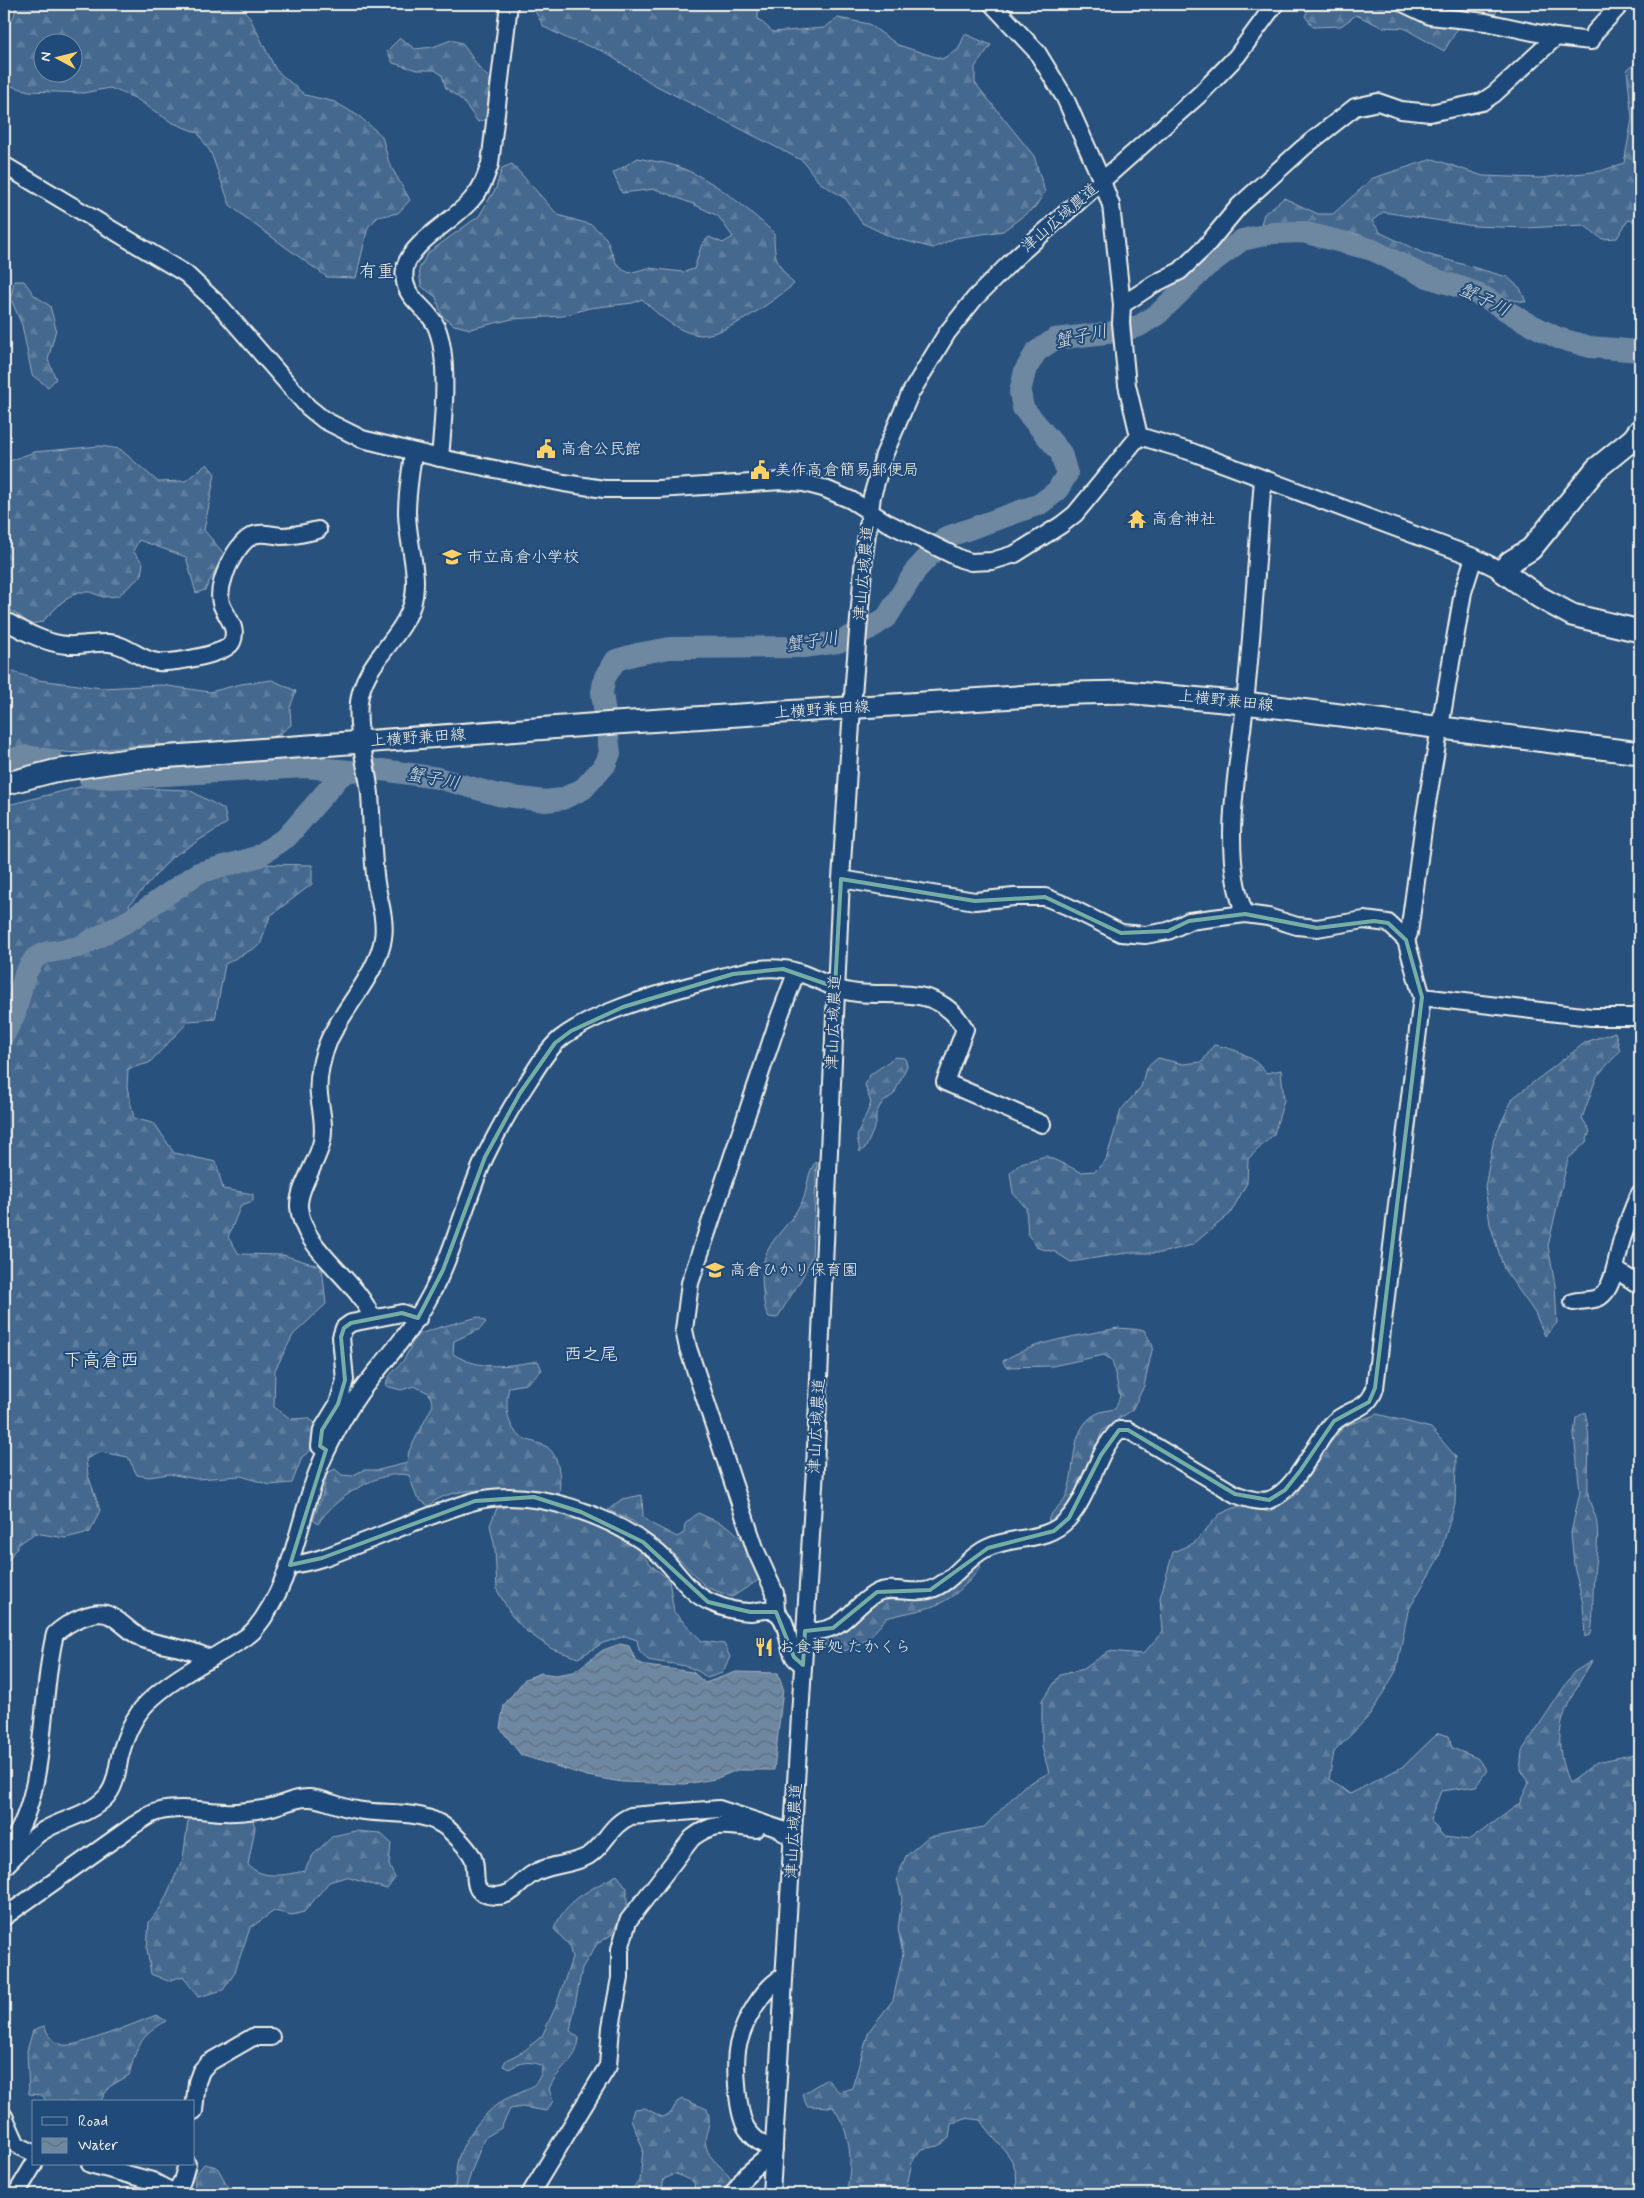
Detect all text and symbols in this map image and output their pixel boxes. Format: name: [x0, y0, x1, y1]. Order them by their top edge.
north arrow: [32, 32, 82, 82]
text: N: [37, 51, 56, 62]
street label: 津山広域農道: [1017, 179, 1103, 257]
district label: 有重: [359, 260, 395, 284]
water label: 蟹子川: [1454, 277, 1514, 323]
water label: 蟹子川: [1052, 320, 1110, 354]
public building icon: 高倉公民館: [535, 438, 557, 460]
place label: 高倉公民館: [561, 439, 641, 460]
public building icon: 美作高倉簡易郵便局: [749, 459, 771, 481]
place label: 美作高倉簡易郵便局: [775, 460, 919, 481]
temple icon: 高倉神社: [1126, 508, 1148, 530]
place label: 高倉神社: [1152, 509, 1216, 530]
street label: 津山広域農道: [849, 524, 879, 622]
school or university icon: 市立高倉小学校: [441, 546, 463, 568]
place label: 市立高倉小学校: [467, 547, 579, 568]
water label: 蟹子川: [784, 626, 840, 658]
street label: 上横野兼田線: [1177, 686, 1275, 716]
street label: 上横野兼田線: [773, 696, 871, 724]
street label: 上横野兼田線: [369, 724, 467, 752]
water label: 蟹子川: [404, 762, 462, 796]
street label: 津山広域農道: [822, 974, 846, 1070]
school or university icon: 高倉ひかり保育園: [704, 1259, 726, 1281]
place label: 高倉ひかり保育園: [730, 1260, 858, 1281]
district label: 西之尾: [564, 1343, 618, 1367]
district label: 下高倉西: [63, 1348, 139, 1373]
street label: 津山広域農道: [804, 1378, 830, 1474]
restaurant icon: お食事処 たかくら: [753, 1636, 775, 1658]
place label: お食事処 たかくら: [779, 1637, 911, 1658]
street label: 津山広域農道: [781, 1783, 807, 1879]
legend: [32, 2100, 195, 2166]
text: Road: [78, 2112, 108, 2132]
text: Water: [78, 2136, 118, 2156]

